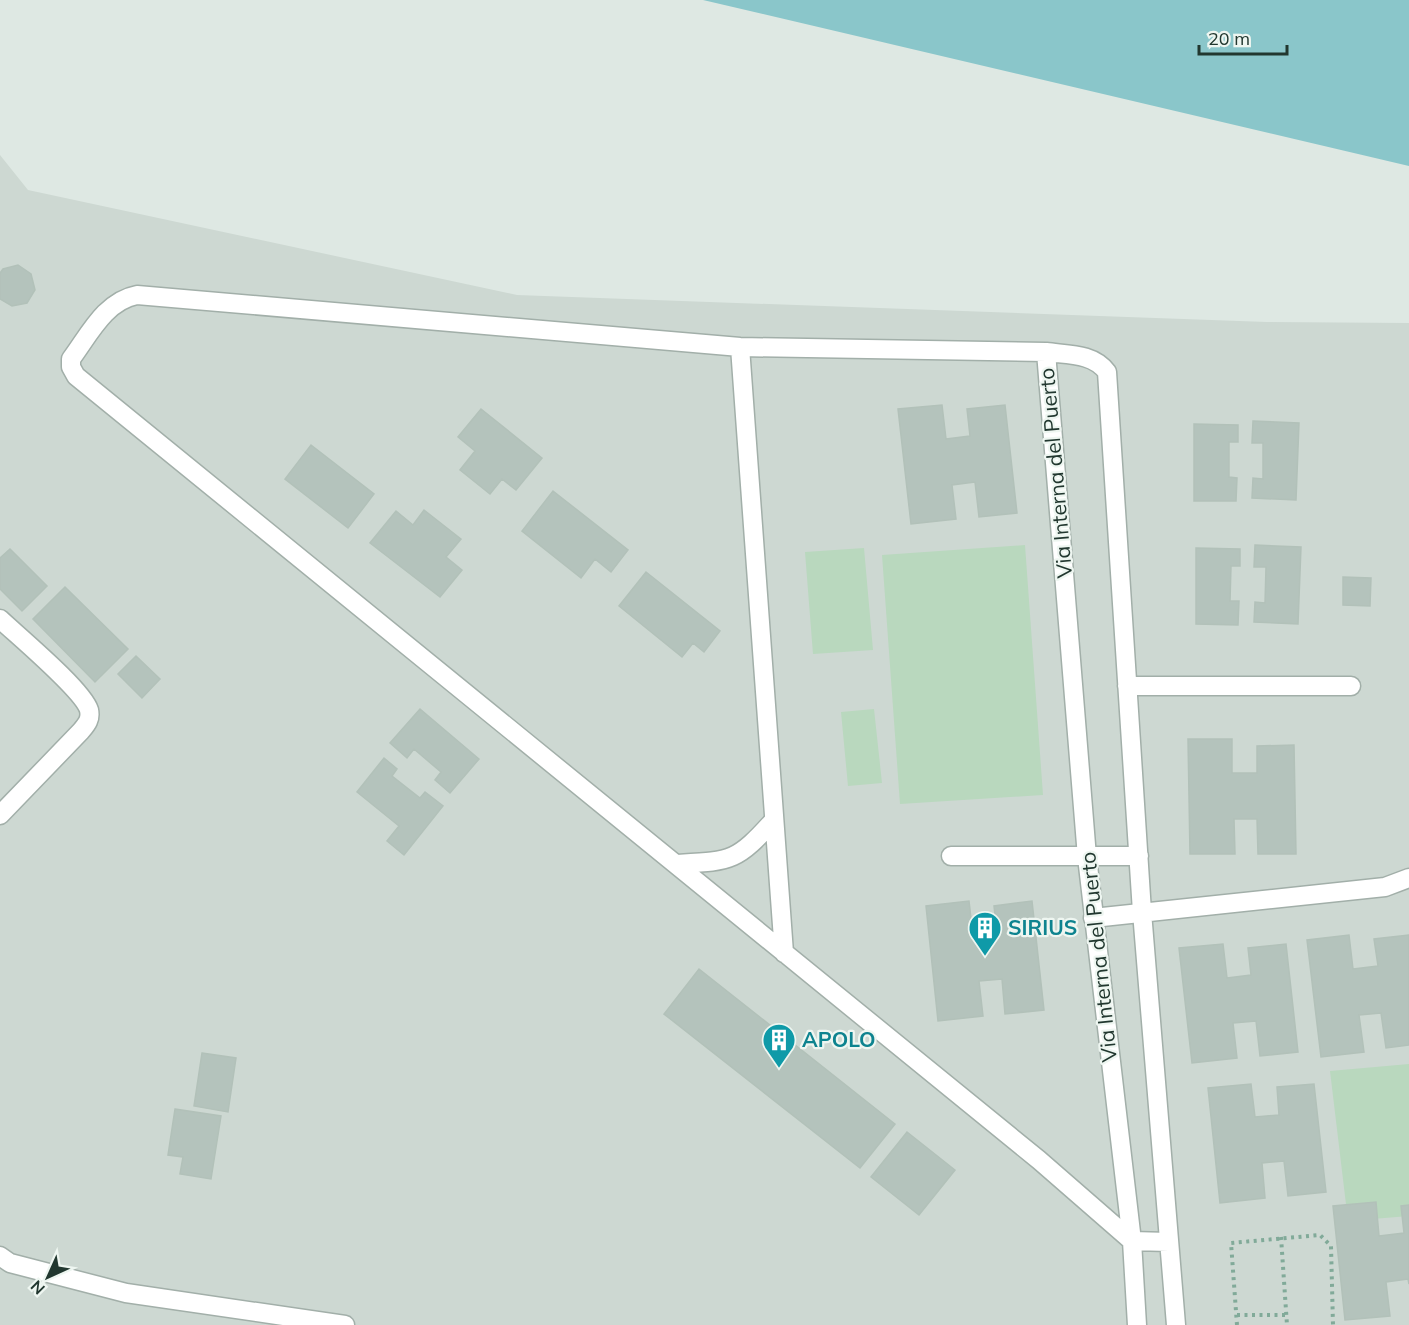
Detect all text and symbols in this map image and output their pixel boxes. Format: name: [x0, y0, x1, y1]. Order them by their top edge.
scale bar: [1199, 18, 1288, 56]
text: 20 m: [1208, 27, 1250, 50]
street label: Via Interna del Puerto: [1033, 367, 1077, 579]
street label: Via Interna del Puerto: [1074, 851, 1122, 1063]
building icon: SIRIUS: [967, 910, 1003, 957]
place label: SIRIUS: [1008, 914, 1077, 940]
building icon: APOLO: [761, 1022, 797, 1069]
place label: APOLO: [802, 1026, 876, 1052]
north arrow: [18, 1247, 78, 1307]
text: N: [26, 1276, 49, 1299]

